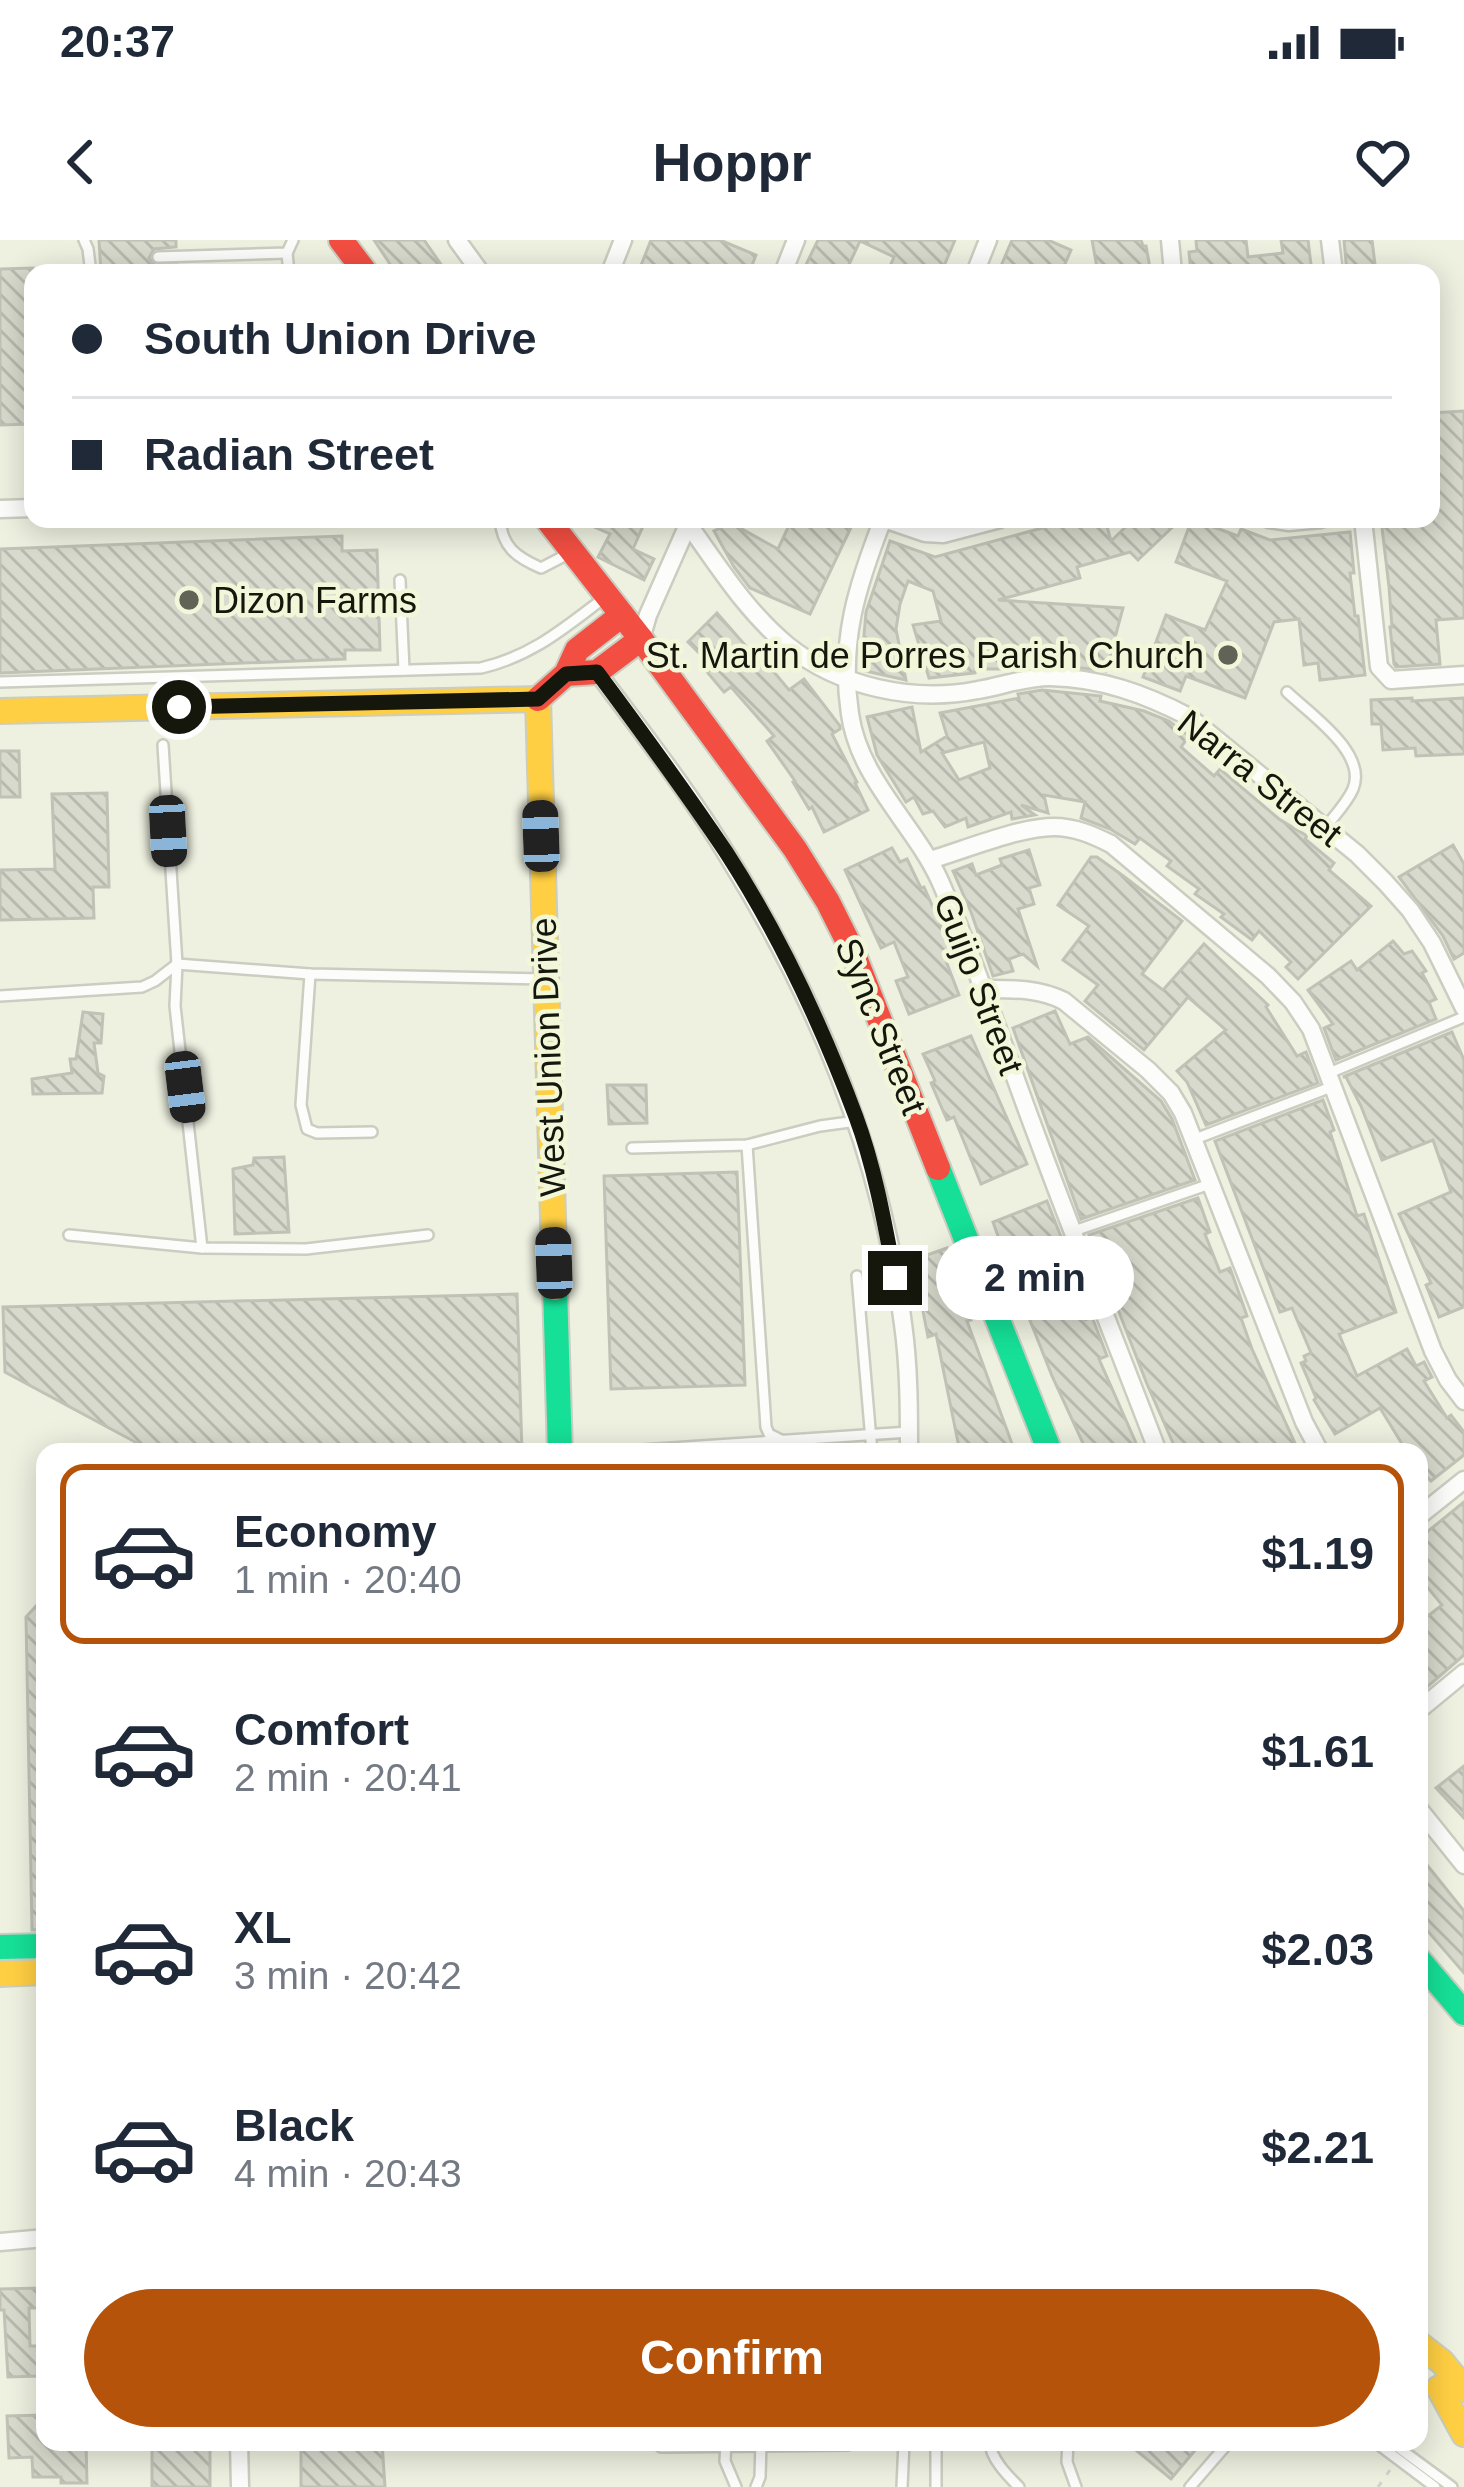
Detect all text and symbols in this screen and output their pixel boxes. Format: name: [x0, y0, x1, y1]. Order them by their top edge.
text: 20:37: [60, 16, 175, 67]
icon: back: [48, 129, 114, 195]
icon: heart: [1350, 129, 1416, 195]
text: Hoppr: [653, 132, 811, 192]
text: South Union Drive: [144, 313, 537, 364]
text: Radian Street: [144, 429, 434, 480]
place label: Dizon Farms: [213, 580, 417, 621]
marker: Dizon Farms: [176, 587, 202, 613]
place label: St. Martin de Porres Parish Church: [646, 635, 1204, 676]
marker: St. Martin de Porres Parish Church: [1215, 642, 1241, 668]
route start: [152, 680, 206, 734]
street label: Narra Street: [1170, 701, 1350, 855]
car: [148, 794, 188, 868]
car: [522, 799, 560, 873]
street label: Guijo Street: [926, 888, 1032, 1080]
street label: West Union Drive: [523, 917, 573, 1197]
street label: Sync Street: [827, 932, 935, 1120]
car: [163, 1049, 207, 1125]
car: [535, 1226, 573, 1300]
callout: 2 min: [937, 1236, 1135, 1320]
route end: [868, 1251, 922, 1305]
text: 2 min: [984, 1256, 1086, 1299]
icon: car: [90, 1500, 198, 1608]
text: Economy: [234, 1506, 437, 1557]
text: $1.19: [1261, 1528, 1374, 1579]
text: 1 min · 20:40: [234, 1558, 462, 1601]
icon: car: [90, 1698, 198, 1806]
text: Comfort: [234, 1704, 409, 1755]
text: $1.61: [1261, 1726, 1374, 1777]
text: 2 min · 20:41: [234, 1756, 462, 1799]
icon: car: [90, 1896, 198, 2004]
text: XL: [234, 1902, 292, 1953]
text: $2.03: [1261, 1924, 1374, 1975]
text: 3 min · 20:42: [234, 1954, 462, 1997]
icon: car: [90, 2094, 198, 2202]
text: Black: [234, 2100, 354, 2151]
text: $2.21: [1261, 2122, 1374, 2173]
text: 4 min · 20:43: [234, 2152, 462, 2195]
button: Confirm: [84, 2289, 1380, 2427]

